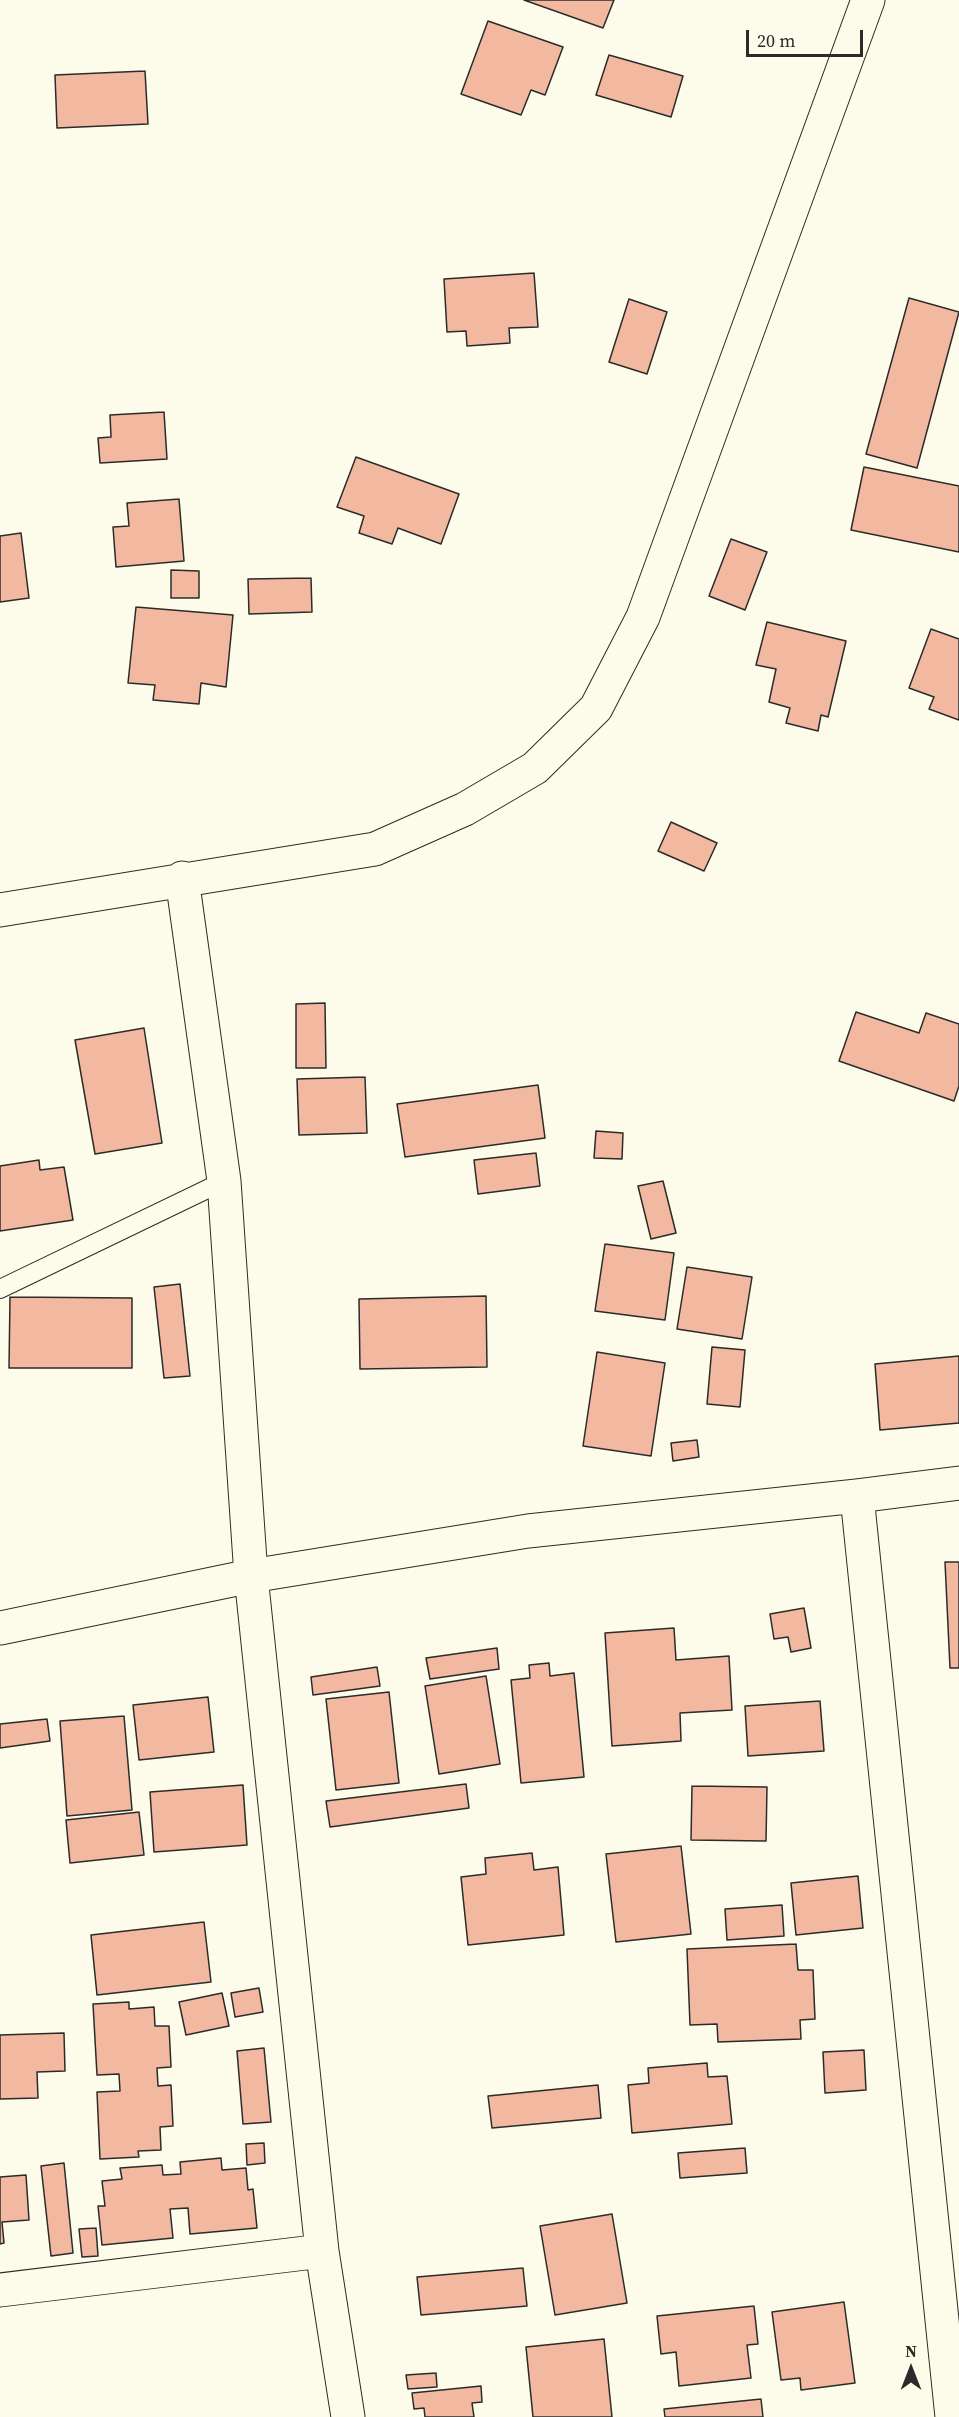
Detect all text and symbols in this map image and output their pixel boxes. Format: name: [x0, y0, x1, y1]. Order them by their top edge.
scale bar: [749, 18, 866, 56]
text: 20 m: [757, 28, 795, 53]
north arrow: [881, 2339, 941, 2399]
text: N: [905, 2340, 917, 2362]

